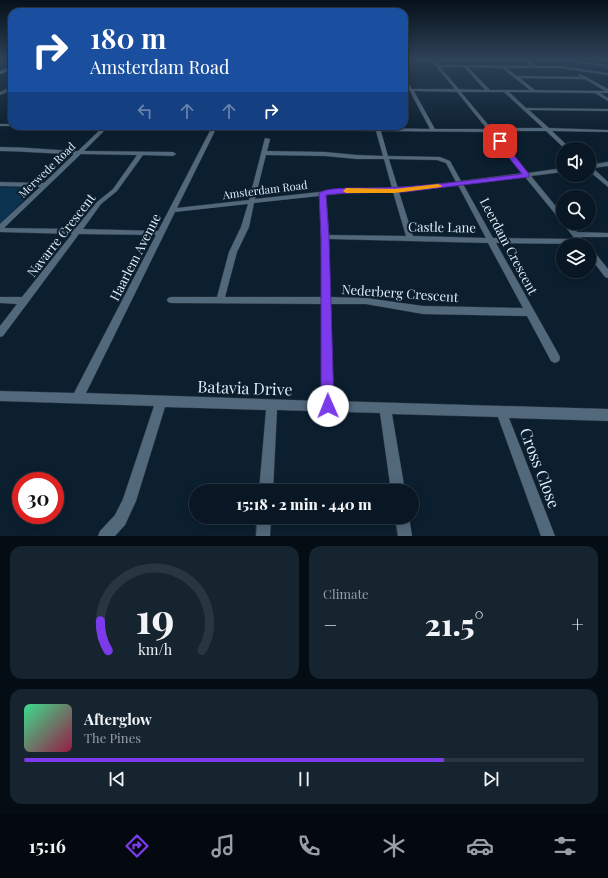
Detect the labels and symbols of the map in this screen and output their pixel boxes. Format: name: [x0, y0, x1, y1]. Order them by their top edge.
pin: [483, 124, 517, 158]
street label: Merwede Road: [15, 138, 79, 201]
street label: Amsterdam Road: [221, 177, 309, 202]
street label: Navarre Crescent: [23, 189, 99, 280]
street label: Leerdam Crescent: [477, 194, 542, 297]
street label: Haarlem Avenue: [105, 210, 164, 303]
street label: Castle Lane: [408, 217, 476, 236]
street label: Nederberg Crescent: [341, 280, 459, 305]
street label: Batavia Drive: [197, 375, 293, 400]
position arrow: [307, 385, 349, 427]
street label: Cross Close: [516, 425, 565, 511]
speed limit sign: 30: [12, 472, 64, 524]

